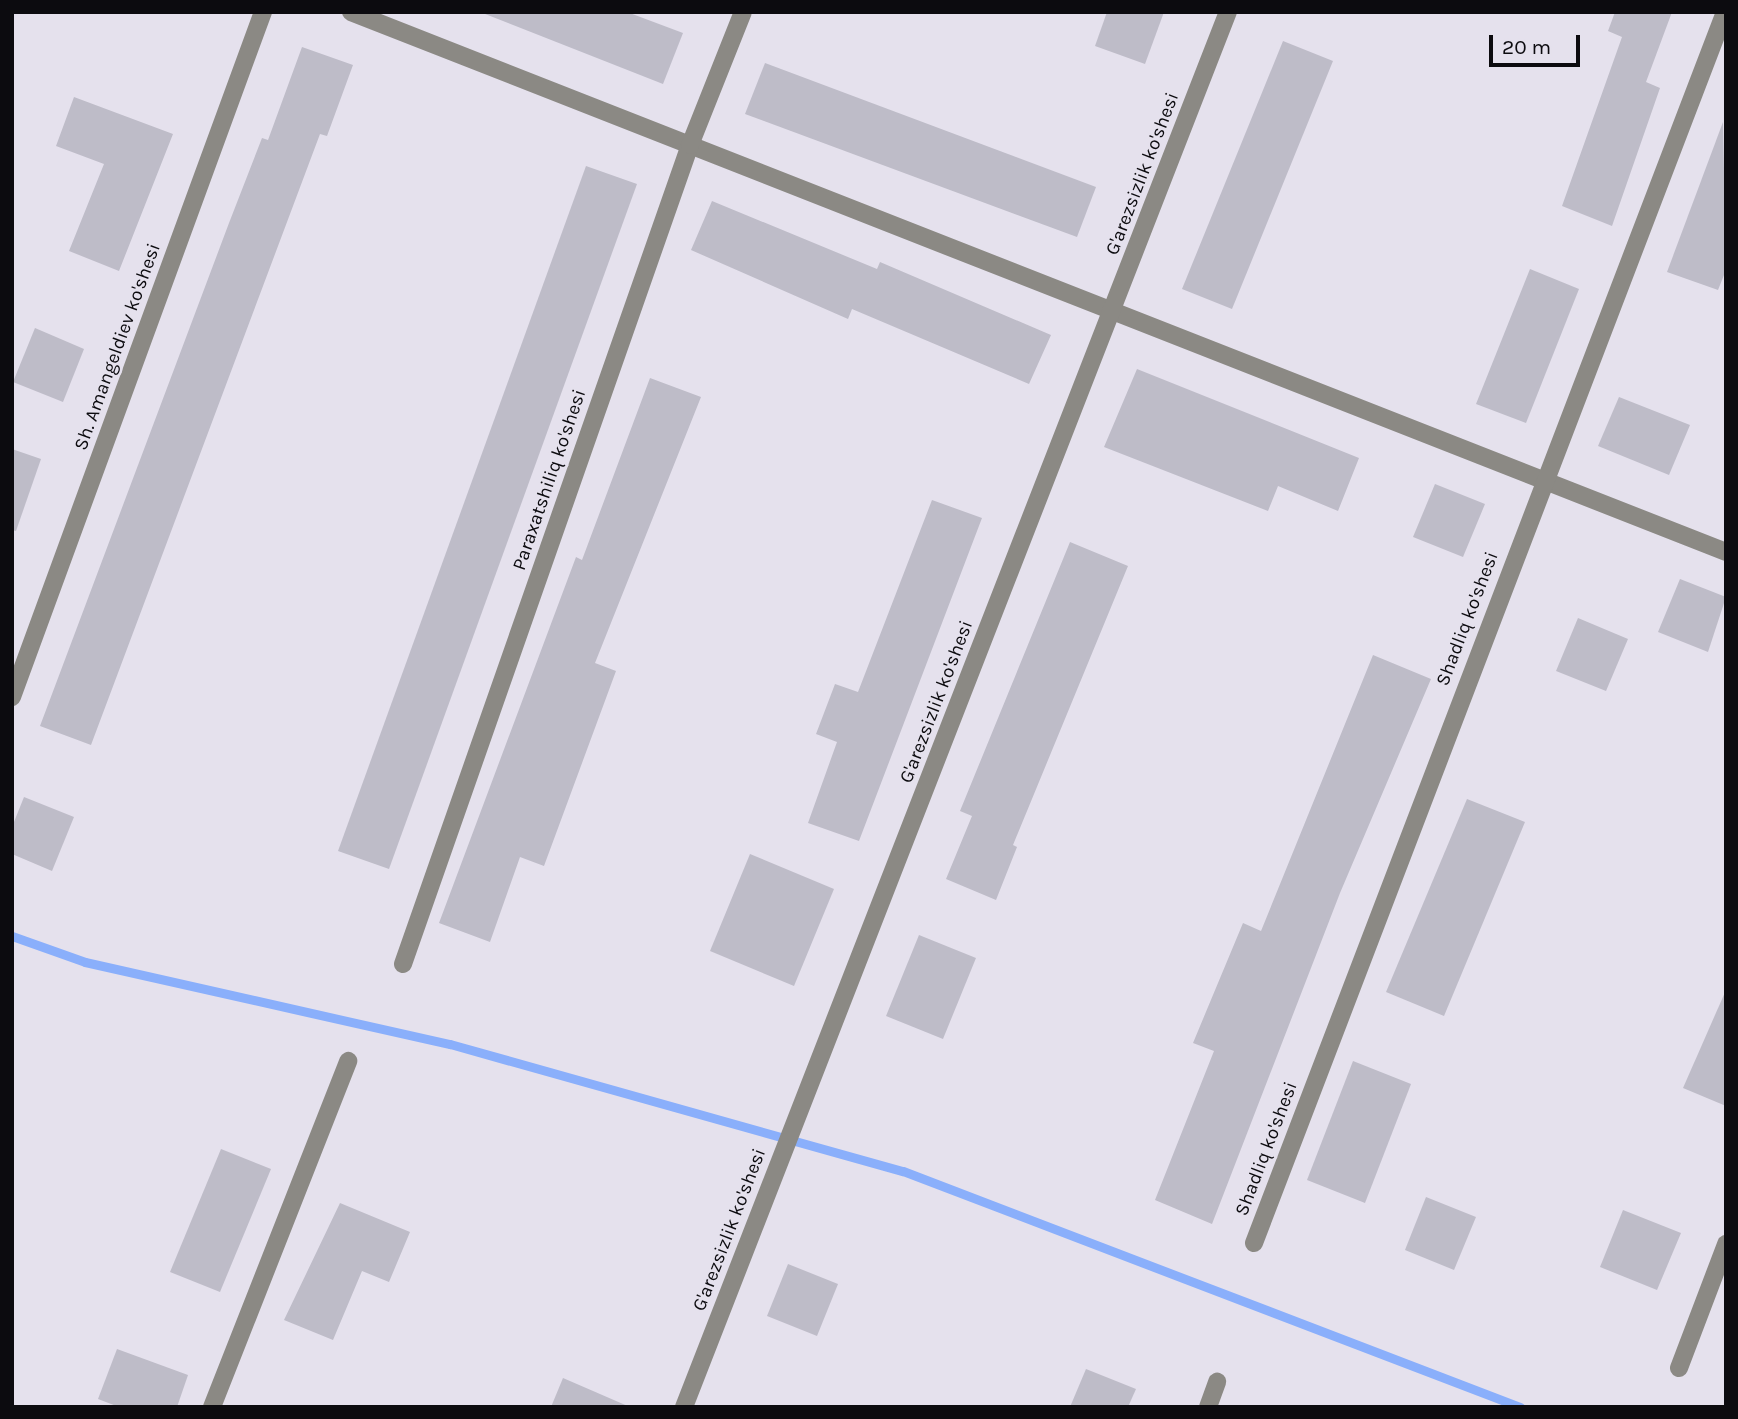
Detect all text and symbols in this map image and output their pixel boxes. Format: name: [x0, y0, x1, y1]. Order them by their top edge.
scale bar: [1493, 21, 1584, 65]
text: 20 m: [1502, 35, 1551, 59]
street label: G'arezsizlik ko'shesi: [1101, 89, 1185, 259]
street label: Sh. Amangeldiev ko'shesi: [70, 240, 166, 454]
street label: Paraxatshiliq ko'shesi: [508, 387, 592, 573]
street label: Shadliq ko'shesi: [1432, 549, 1504, 689]
street label: G'arezsizlik ko'shesi: [895, 617, 979, 787]
street label: Shadliq ko'shesi: [1231, 1079, 1303, 1219]
street label: G'arezsizlik ko'shesi: [688, 1145, 772, 1315]

